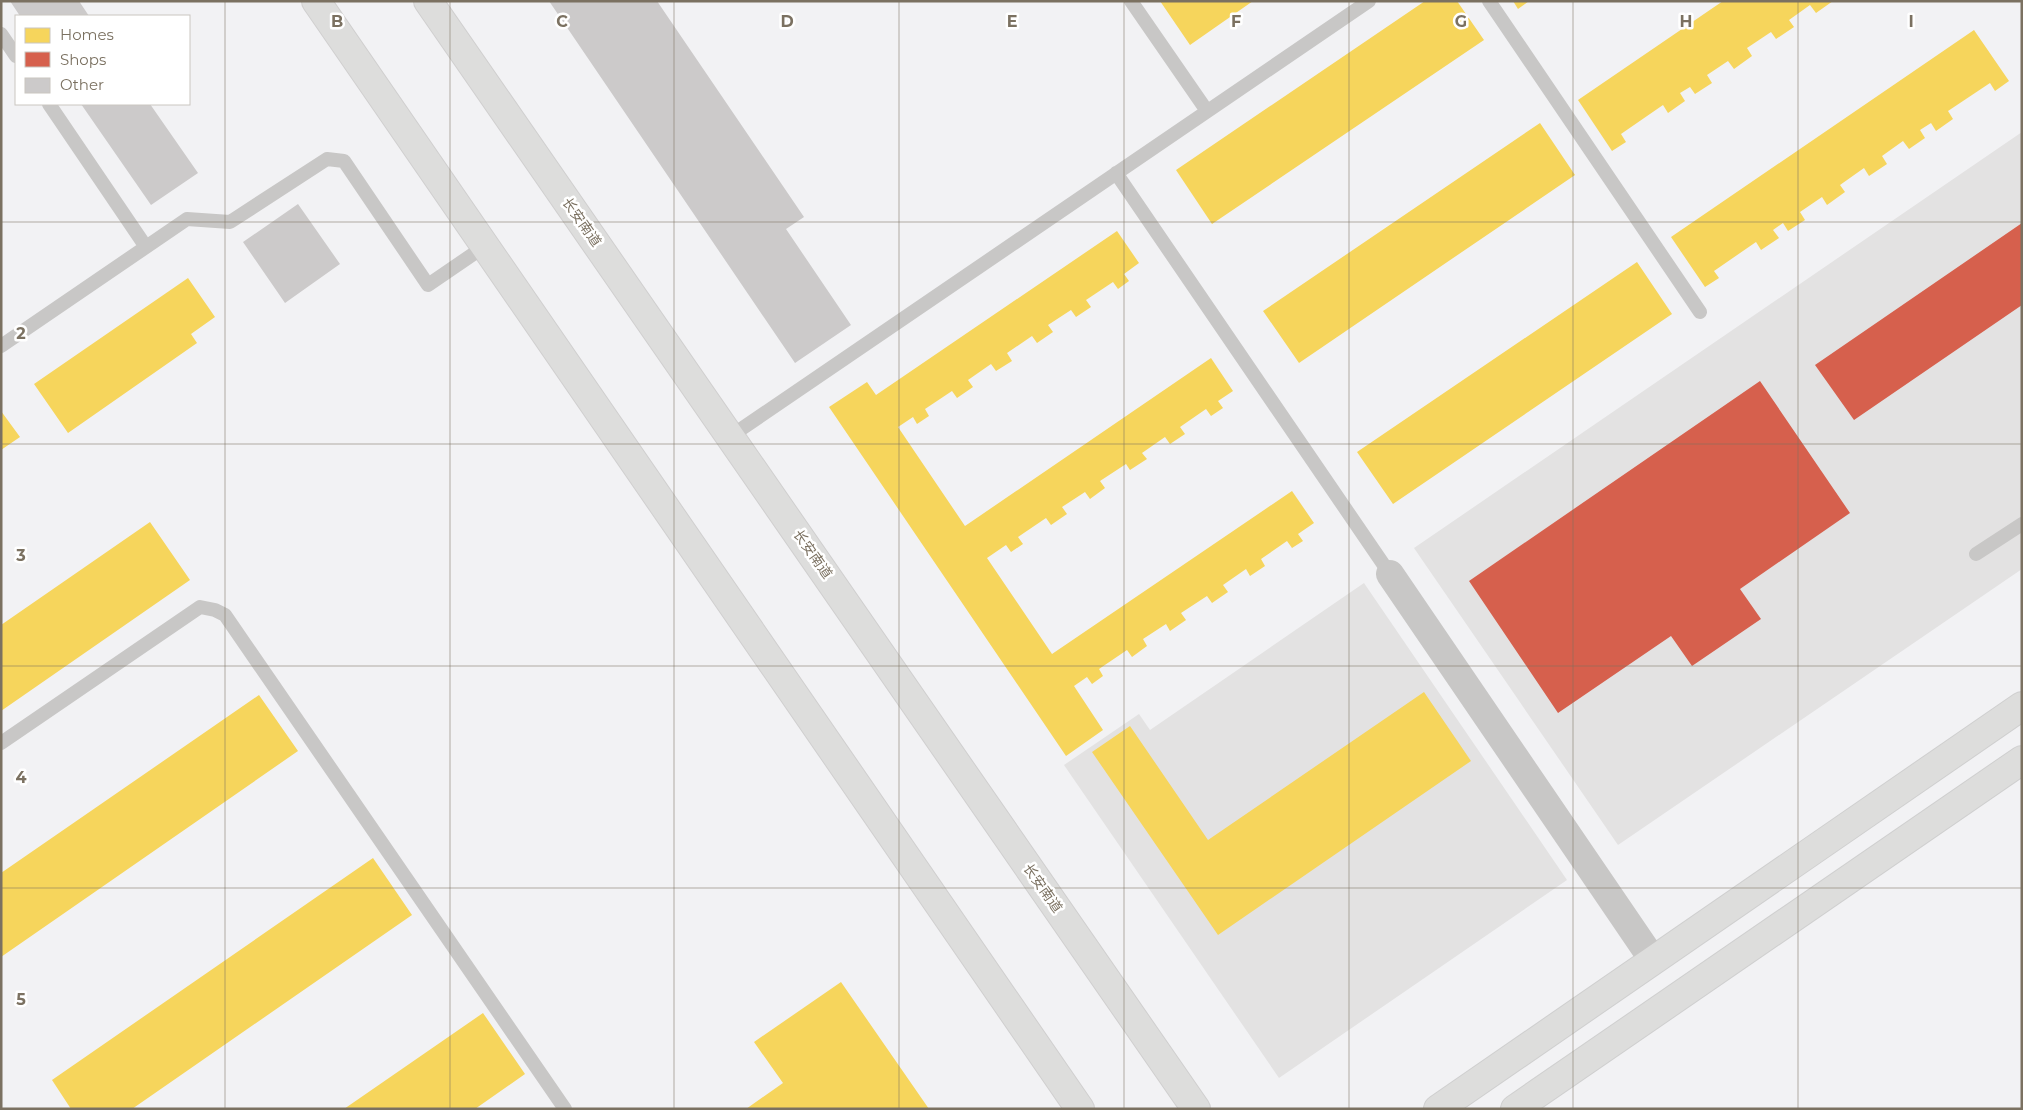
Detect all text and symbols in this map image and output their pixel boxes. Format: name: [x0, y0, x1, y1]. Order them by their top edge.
text: B: [331, 12, 343, 31]
text: C: [556, 12, 568, 31]
text: D: [780, 12, 794, 31]
text: E: [1007, 12, 1017, 31]
text: F: [1231, 12, 1241, 31]
text: G: [1455, 12, 1467, 31]
text: H: [1680, 12, 1692, 31]
text: I: [1908, 12, 1914, 31]
legend: [15, 15, 190, 105]
text: Homes: [60, 25, 114, 44]
text: Shops: [60, 50, 106, 69]
text: Other: [60, 75, 104, 94]
street label: 长安南道: [559, 194, 605, 250]
text: 2: [16, 324, 26, 343]
street label: 长安南道: [790, 526, 836, 582]
text: 3: [15, 546, 26, 565]
text: 4: [15, 768, 27, 787]
street label: 长安南道: [1020, 860, 1066, 916]
text: 5: [16, 990, 26, 1009]

